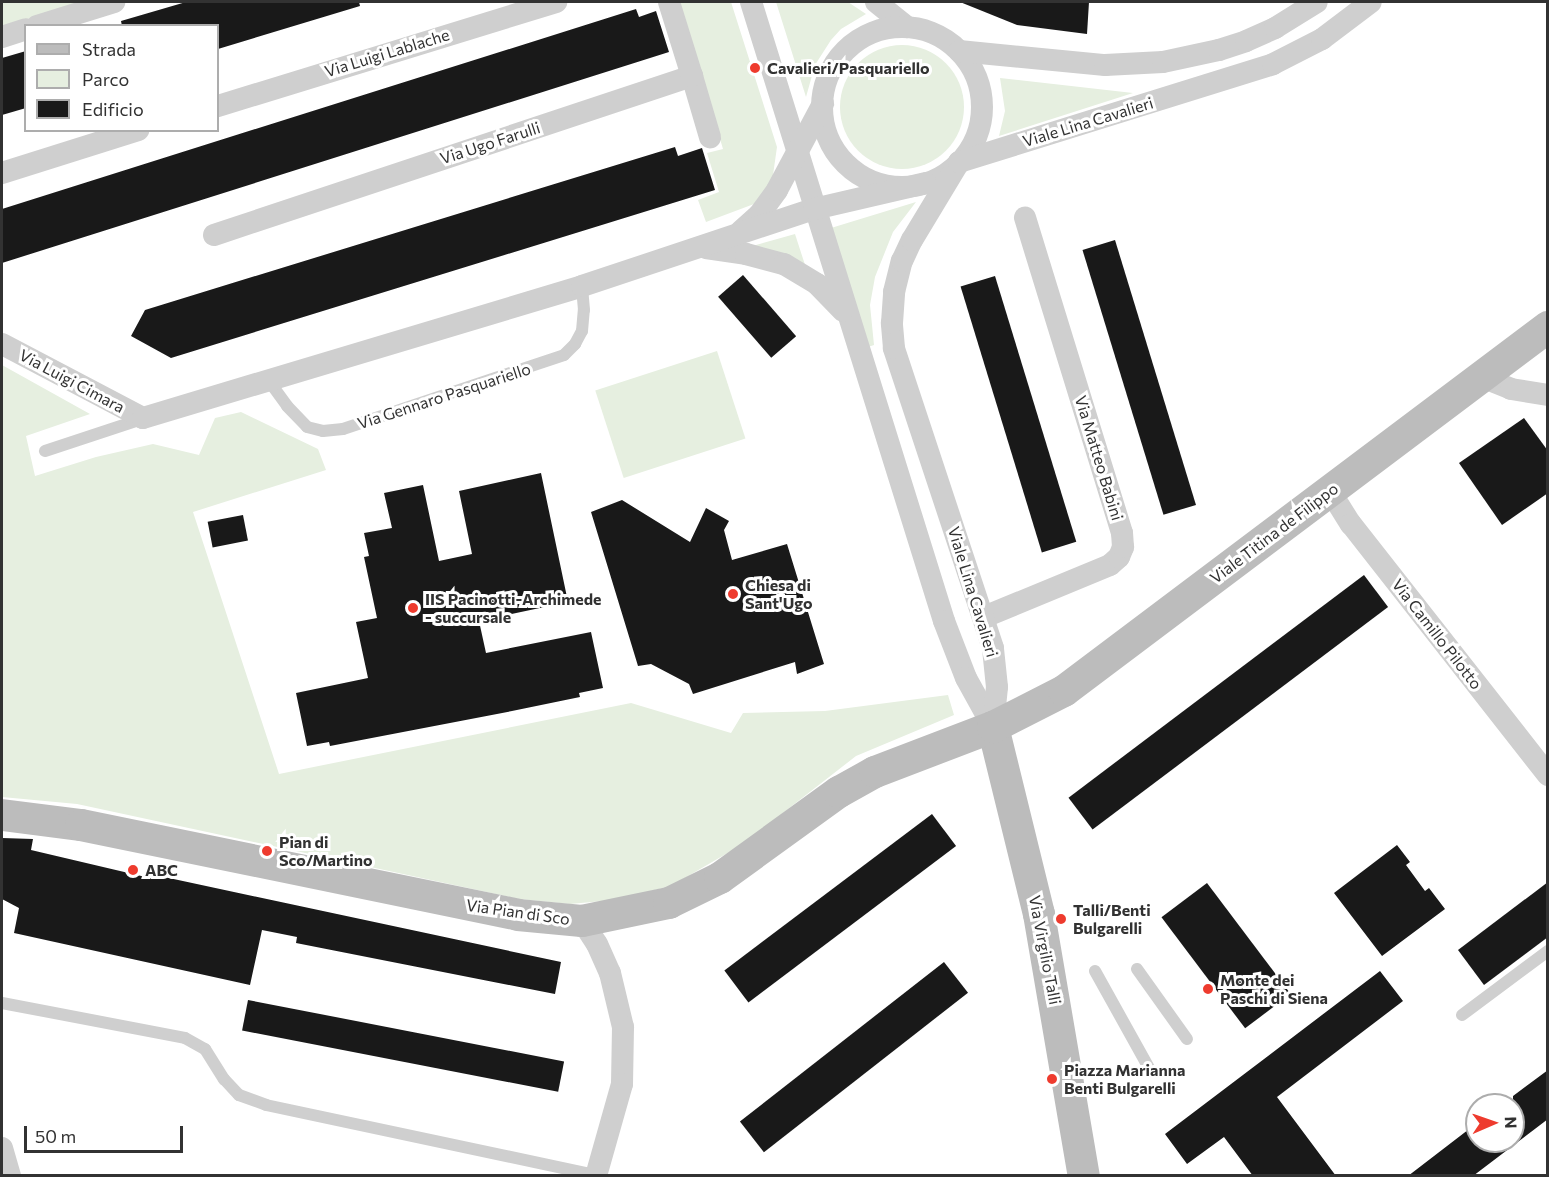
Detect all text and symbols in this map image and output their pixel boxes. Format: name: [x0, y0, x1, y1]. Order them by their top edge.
legend: [24, 24, 219, 132]
street label: Via Luigi Lablache: [322, 25, 452, 81]
text: Strada: [82, 38, 136, 60]
place label: Cavalieri/Pasquariello: [767, 58, 930, 78]
marker: Cavalieri/Pasquariello: [748, 61, 762, 75]
text: Parco: [82, 68, 129, 90]
street label: Viale Lina Cavalieri: [1020, 93, 1156, 151]
text: Edificio: [82, 98, 144, 120]
street label: Via Ugo Farulli: [438, 118, 542, 168]
street label: Via Luigi Cimara: [16, 345, 128, 417]
street label: Via Gennaro Pasquariello: [355, 359, 533, 433]
street label: Via Matteo Babini: [1071, 393, 1127, 523]
street label: Viale Titina de Filippo: [1206, 479, 1342, 587]
street label: Viale Lina Cavalieri: [944, 524, 1002, 660]
place label: Chiesa di Sant'Ugo: [745, 575, 813, 613]
street label: Via Camillo Pilotto: [1388, 575, 1486, 693]
marker: Chiesa di Sant'Ugo: [726, 587, 740, 601]
place label: IIS Pacinotti-Archimede - succursale: [425, 589, 601, 627]
marker: IIS Pacinotti-Archimede - succursale: [406, 601, 420, 615]
place label: Pian di Sco/Martino: [279, 832, 373, 870]
marker: Pian di Sco/Martino: [260, 844, 274, 858]
place label: ABC: [145, 860, 178, 880]
marker: ABC: [126, 863, 140, 877]
street label: Via Virgilio Talli: [1025, 894, 1065, 1006]
street label: Via Pian di Sco: [465, 895, 571, 929]
place label: Talli/Benti Bulgarelli: [1073, 900, 1151, 938]
marker: Talli/Benti Bulgarelli: [1054, 912, 1068, 926]
place label: Monte dei Paschi di Siena: [1220, 970, 1328, 1008]
marker: Monte dei Paschi di Siena: [1201, 982, 1215, 996]
place label: Piazza Marianna Benti Bulgarelli: [1064, 1060, 1185, 1098]
marker: Piazza Marianna Benti Bulgarelli: [1045, 1072, 1059, 1086]
north arrow: [1465, 1093, 1525, 1153]
scale bar: [27, 1114, 186, 1152]
text: N: [1502, 1116, 1521, 1129]
text: 50 m: [35, 1125, 76, 1147]

